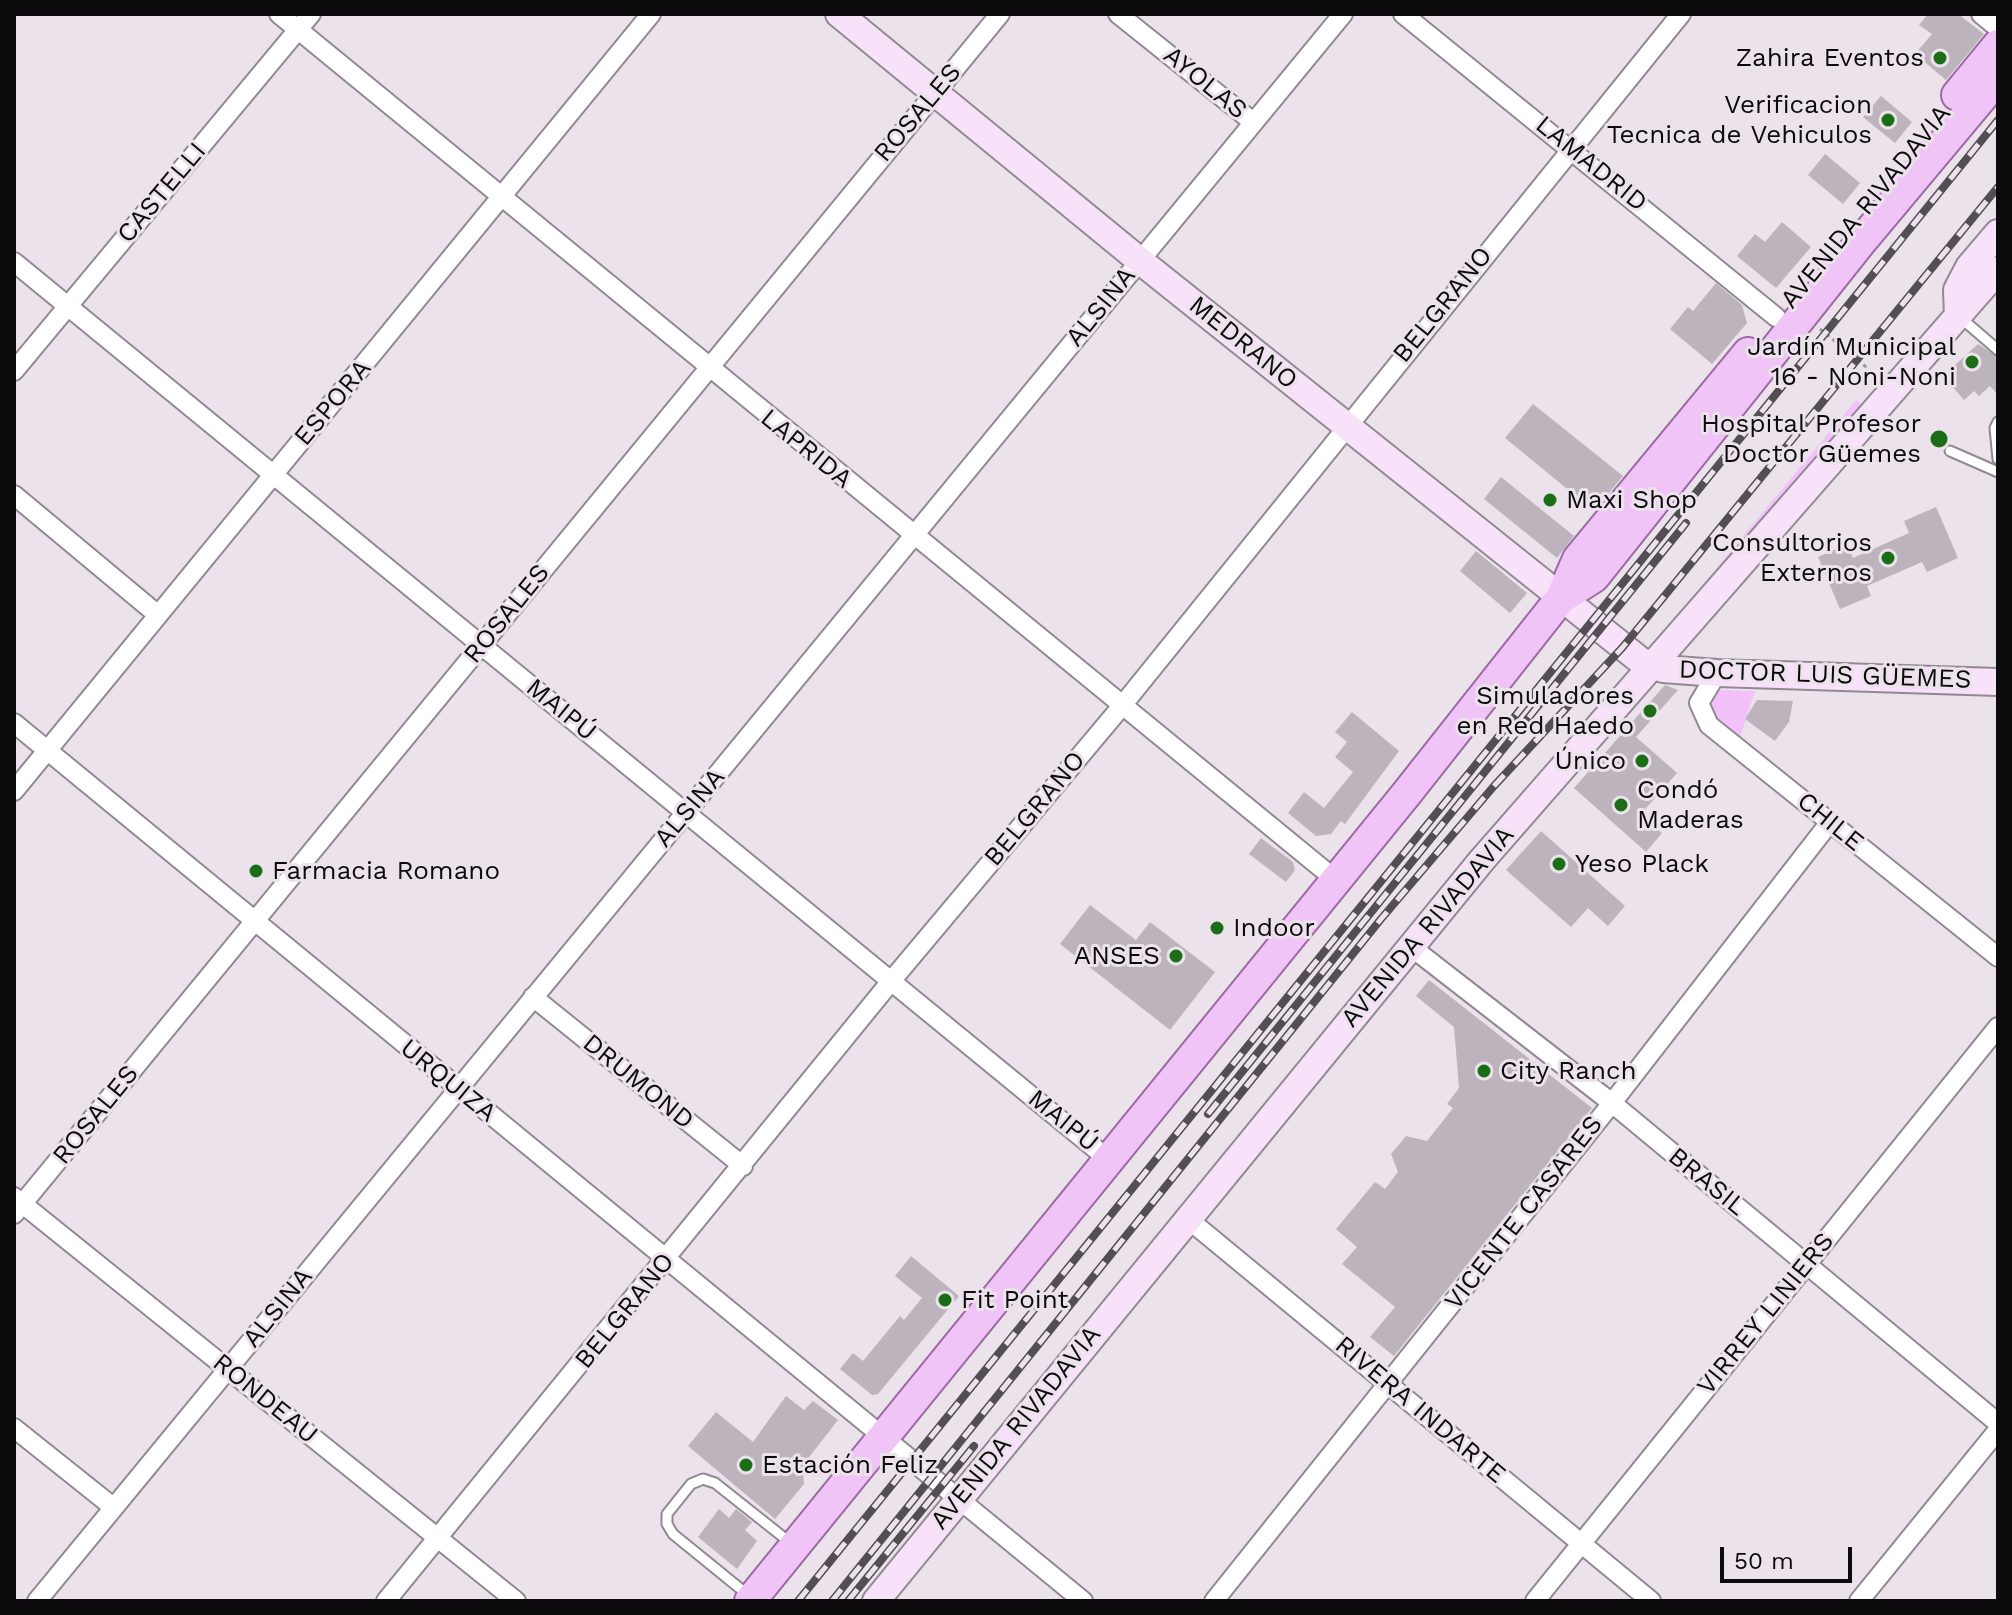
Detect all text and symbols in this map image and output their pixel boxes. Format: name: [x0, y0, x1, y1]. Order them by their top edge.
street label: AYOLAS: [1157, 40, 1253, 126]
place label: Zahira Eventos: [1736, 42, 1924, 74]
marker: Zahira Eventos: [1931, 49, 1949, 67]
street label: ROSALES: [868, 57, 968, 169]
place label: Verificacion Tecnica de Vehiculos: [1607, 89, 1872, 150]
street label: AVENIDA RIVADAVIA: [1774, 99, 1958, 315]
street label: LAMADRID: [1529, 110, 1653, 218]
marker: Verificacion Tecnica de Vehiculos: [1879, 111, 1897, 129]
street label: CASTELLI: [111, 136, 213, 250]
street label: BELGRANO: [1387, 241, 1499, 369]
street label: ALSINA: [1060, 261, 1142, 353]
street label: MEDRANO: [1182, 290, 1304, 396]
place label: Jardín Municipal 16 - Noni-Noni: [1747, 331, 1956, 392]
marker: Jardín Municipal 16 - Noni-Noni: [1963, 353, 1981, 371]
street label: ESPORA: [288, 354, 378, 452]
street label: LAPRIDA: [754, 403, 858, 495]
place label: Hospital Profesor Doctor Güemes: [1701, 408, 1921, 470]
marker: Hospital Profesor Doctor Güemes: [1928, 428, 1950, 450]
place label: Maxi Shop: [1566, 484, 1697, 516]
marker: Maxi Shop: [1541, 491, 1559, 509]
place label: Consultorios Externos: [1712, 527, 1872, 588]
marker: Consultorios Externos: [1879, 549, 1897, 567]
street label: ROSALES: [457, 558, 557, 670]
street label: DOCTOR LUIS GÜEMES: [1678, 654, 1972, 696]
street label: MAIPÚ: [520, 672, 602, 748]
place label: Simuladores en Red Haedo: [1456, 680, 1634, 742]
marker: Simuladores en Red Haedo: [1641, 702, 1659, 720]
street label: BELGRANO: [978, 745, 1092, 873]
place label: Único: [1555, 745, 1626, 777]
marker: Único: [1633, 752, 1651, 770]
street label: ALSINA: [648, 762, 732, 854]
place label: Condó Maderas: [1637, 774, 1744, 836]
street label: CHILE: [1790, 786, 1870, 858]
marker: Condó Maderas: [1612, 796, 1630, 814]
street label: AVENIDA RIVADAVIA: [1335, 820, 1521, 1034]
place label: Yeso Plack: [1575, 848, 1709, 880]
place label: Farmacia Romano: [272, 855, 500, 887]
marker: Yeso Plack: [1550, 855, 1568, 873]
marker: Farmacia Romano: [247, 862, 265, 880]
place label: Indoor: [1233, 912, 1315, 944]
marker: Indoor: [1208, 919, 1226, 937]
place label: ANSES: [1074, 940, 1160, 972]
marker: ANSES: [1167, 947, 1185, 965]
street label: DRUMOND: [576, 1028, 700, 1136]
street label: URQUIZA: [394, 1033, 502, 1129]
place label: City Ranch: [1500, 1055, 1637, 1087]
street label: ROSALES: [46, 1059, 146, 1171]
marker: City Ranch: [1475, 1062, 1493, 1080]
street label: MAIPÚ: [1022, 1083, 1104, 1159]
street label: VICENTE CASARES: [1438, 1110, 1610, 1316]
street label: BRASIL: [1662, 1141, 1752, 1223]
street label: VIRREY LINIERS: [1691, 1226, 1841, 1402]
street label: BELGRANO: [569, 1247, 681, 1375]
street label: ALSINA: [237, 1262, 319, 1354]
place label: Fit Point: [961, 1284, 1068, 1316]
marker: Fit Point: [936, 1291, 954, 1309]
street label: AVENIDA RIVADAVIA: [924, 1320, 1108, 1536]
street label: RIVERA INDARTE: [1328, 1330, 1512, 1490]
street label: RONDEAU: [206, 1347, 324, 1451]
place label: Estación Feliz: [762, 1449, 938, 1481]
marker: Estación Feliz: [737, 1456, 755, 1474]
scale bar: [1724, 1531, 1856, 1581]
text: 50 m: [1734, 1547, 1794, 1575]

